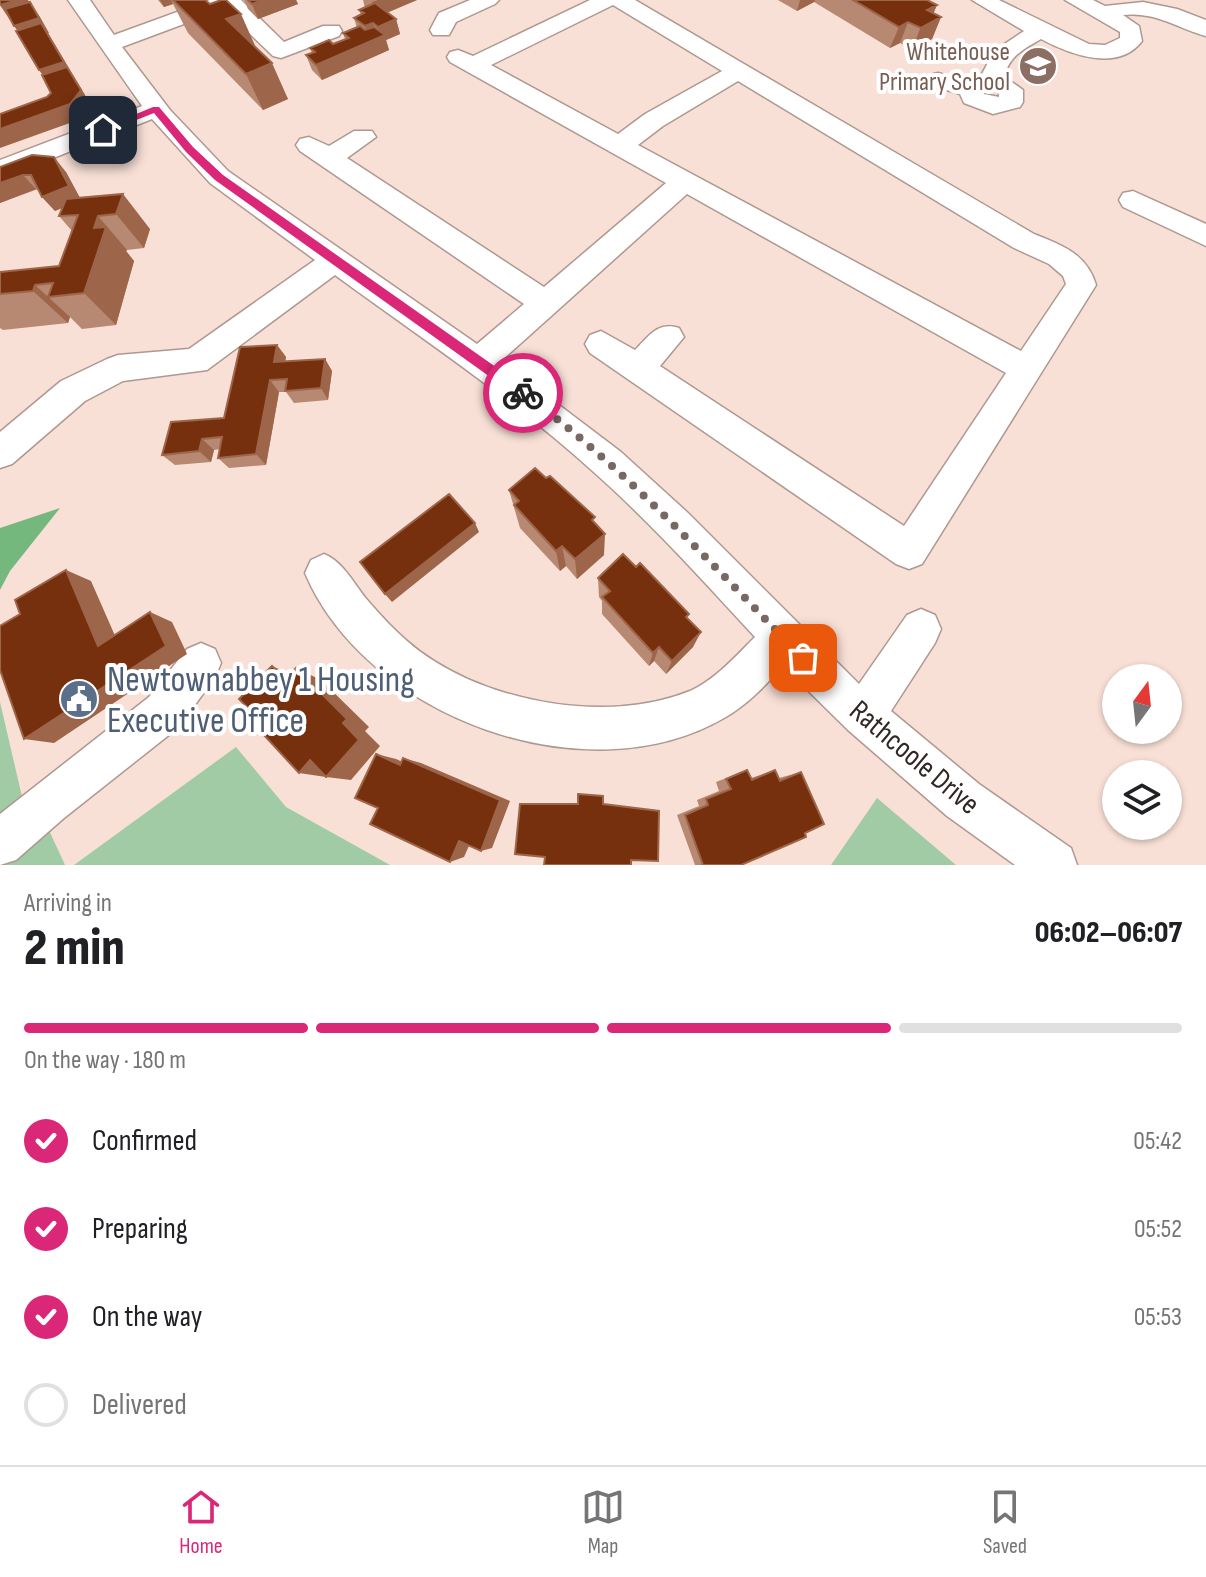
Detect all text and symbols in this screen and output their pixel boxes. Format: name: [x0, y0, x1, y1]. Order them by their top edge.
place label: Whitehouse Primary School: [879, 37, 1010, 98]
school or university icon: Whitehouse Primary School: [1017, 45, 1059, 87]
pin: [69, 96, 137, 164]
icon: home: [81, 108, 125, 152]
courier: [483, 353, 563, 433]
icon: bike: [501, 371, 545, 415]
pin: [769, 624, 837, 692]
icon: bag: [781, 636, 825, 680]
place label: Newtownabbey 1 Housing Executive Office: [107, 659, 415, 743]
north arrow: [1102, 664, 1182, 744]
map controls: [1102, 664, 1182, 840]
public building icon: Newtownabbey 1 Housing Executive Office: [58, 678, 100, 720]
street label: Rathcoole Drive: [842, 693, 987, 823]
button: layers: [1102, 760, 1182, 840]
text: Arriving in: [24, 888, 112, 919]
text: 06:02–06:07: [1035, 915, 1182, 951]
text: 2 min: [24, 917, 125, 980]
text: On the way · 180 m: [24, 1045, 186, 1076]
icon: check: [24, 1119, 68, 1163]
text: Confirmed: [92, 1123, 197, 1159]
text: 05:42: [1133, 1126, 1182, 1157]
icon: check: [24, 1207, 68, 1251]
text: Preparing: [92, 1211, 188, 1247]
text: 05:52: [1134, 1214, 1182, 1245]
icon: check: [24, 1295, 68, 1339]
text: On the way: [92, 1299, 202, 1335]
text: 05:53: [1134, 1302, 1182, 1333]
text: Delivered: [92, 1387, 187, 1423]
tab: Home: [179, 1485, 223, 1560]
tab: Map: [581, 1485, 625, 1560]
tab: Saved: [983, 1485, 1027, 1560]

